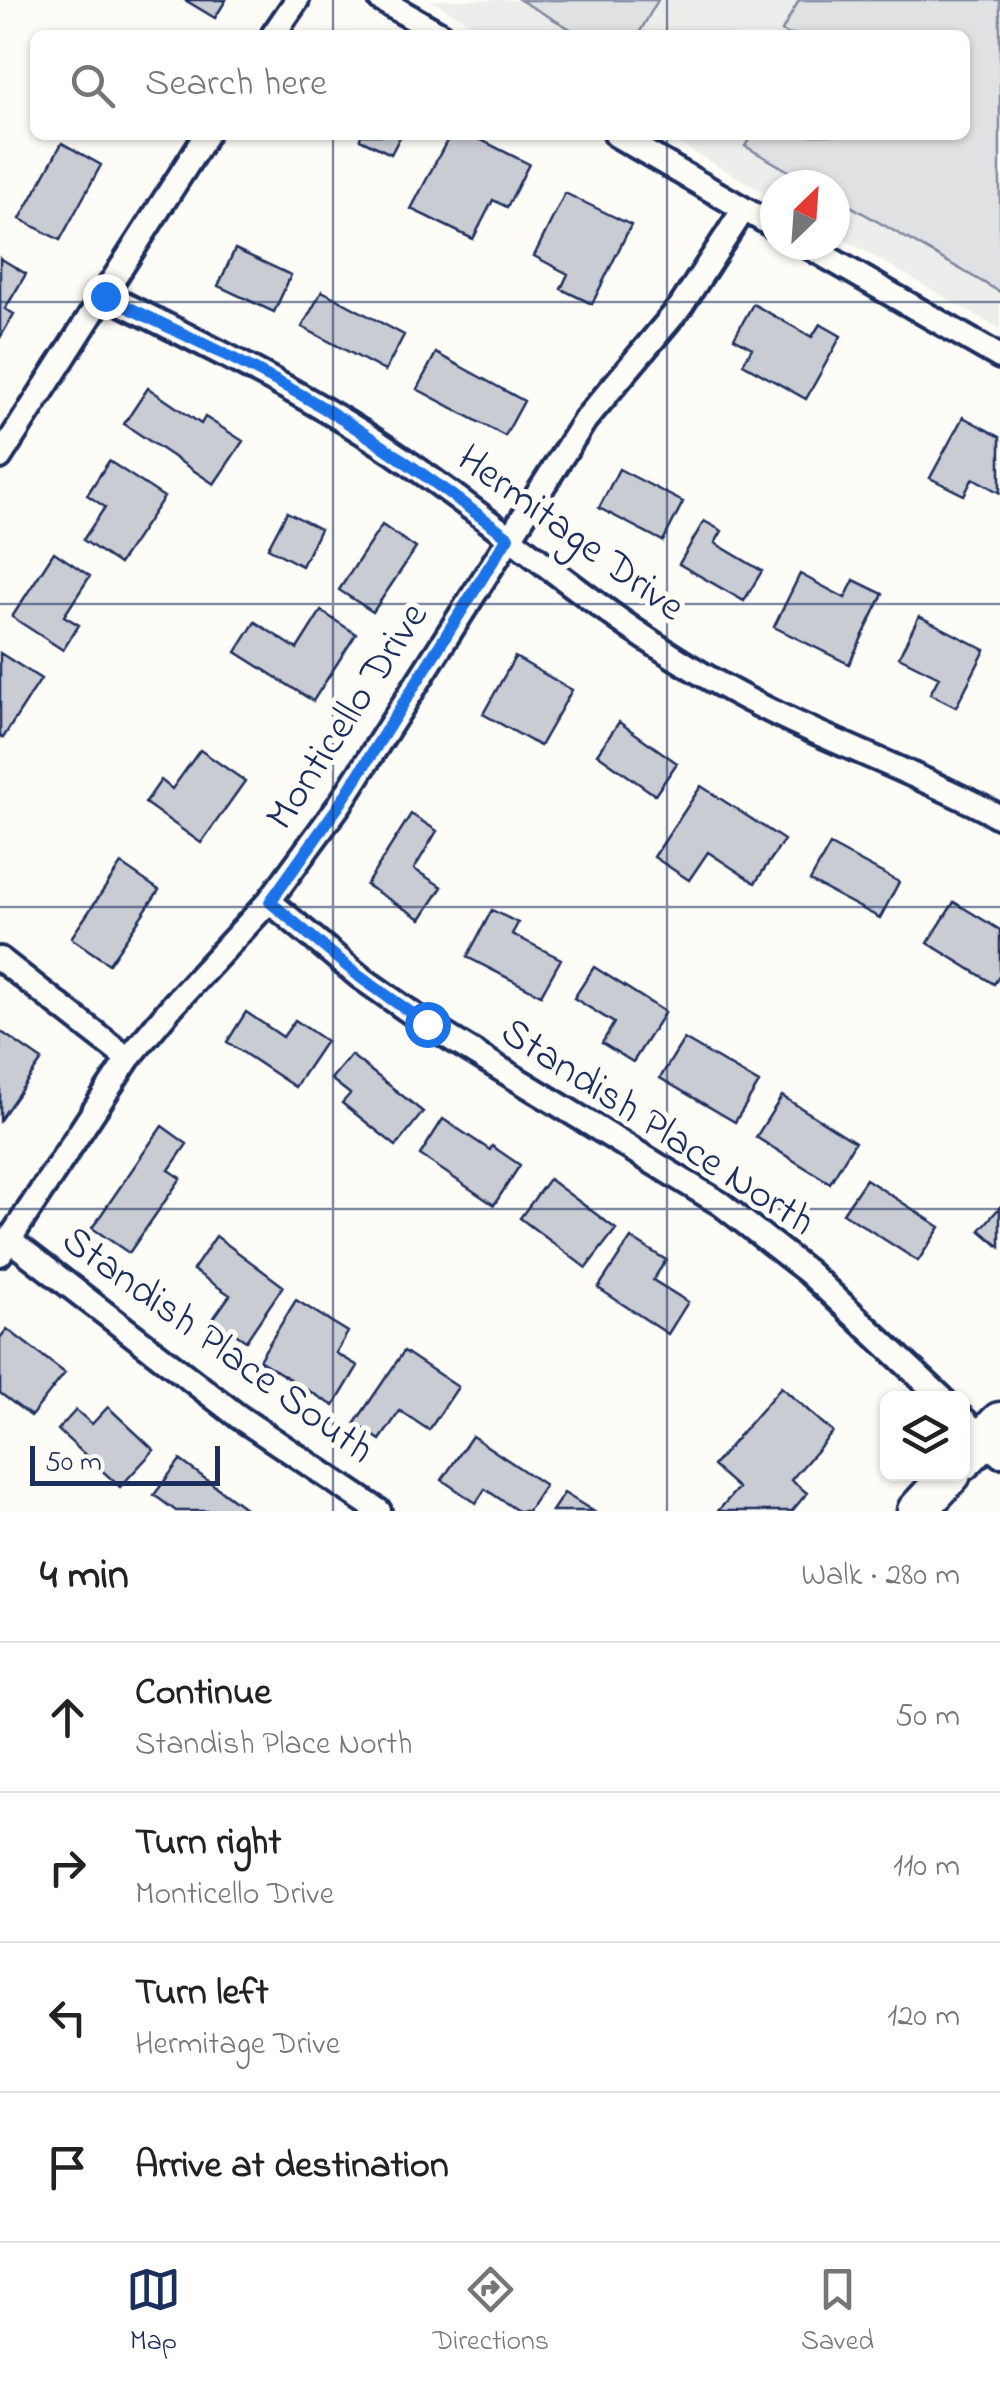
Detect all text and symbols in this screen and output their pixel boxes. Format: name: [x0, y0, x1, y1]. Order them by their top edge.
search box: [30, 30, 970, 140]
text: Search here: [145, 57, 327, 113]
icon: search: [65, 58, 120, 113]
north arrow: [760, 170, 850, 260]
route end: [83, 274, 129, 320]
street label: Hermitage Drive: [443, 430, 697, 638]
street label: Monticello Drive: [251, 591, 445, 843]
route start: [405, 1002, 451, 1048]
street label: Standish Place North: [488, 1003, 826, 1253]
street label: Standish Place South: [48, 1211, 386, 1481]
map controls: [880, 1391, 970, 1481]
button: layers: [880, 1391, 970, 1481]
scale bar: [30, 1441, 220, 1486]
text: 50 m: [45, 1443, 102, 1484]
text: 4 min: [40, 1546, 129, 1607]
text: Walk · 280 m: [801, 1553, 960, 1600]
text: Continue: [135, 1666, 271, 1722]
icon: ahead: [40, 1690, 95, 1745]
text: 50 m: [895, 1694, 960, 1741]
text: Standish Place North: [135, 1722, 413, 1769]
text: Turn right: [135, 1816, 281, 1872]
icon: right: [40, 1840, 95, 1895]
text: 110 m: [893, 1844, 960, 1891]
text: Monticello Drive: [135, 1872, 334, 1919]
text: Turn left: [135, 1966, 268, 2022]
icon: left: [40, 1990, 95, 2045]
text: 120 m: [887, 1994, 960, 2041]
text: Hermitage Drive: [135, 2022, 340, 2069]
text: Arrive at destination: [135, 2139, 449, 2195]
icon: arrive: [40, 2140, 95, 2195]
tab: Map: [126, 2262, 181, 2363]
tab: Directions: [433, 2262, 549, 2363]
tab: Saved: [801, 2262, 874, 2363]

